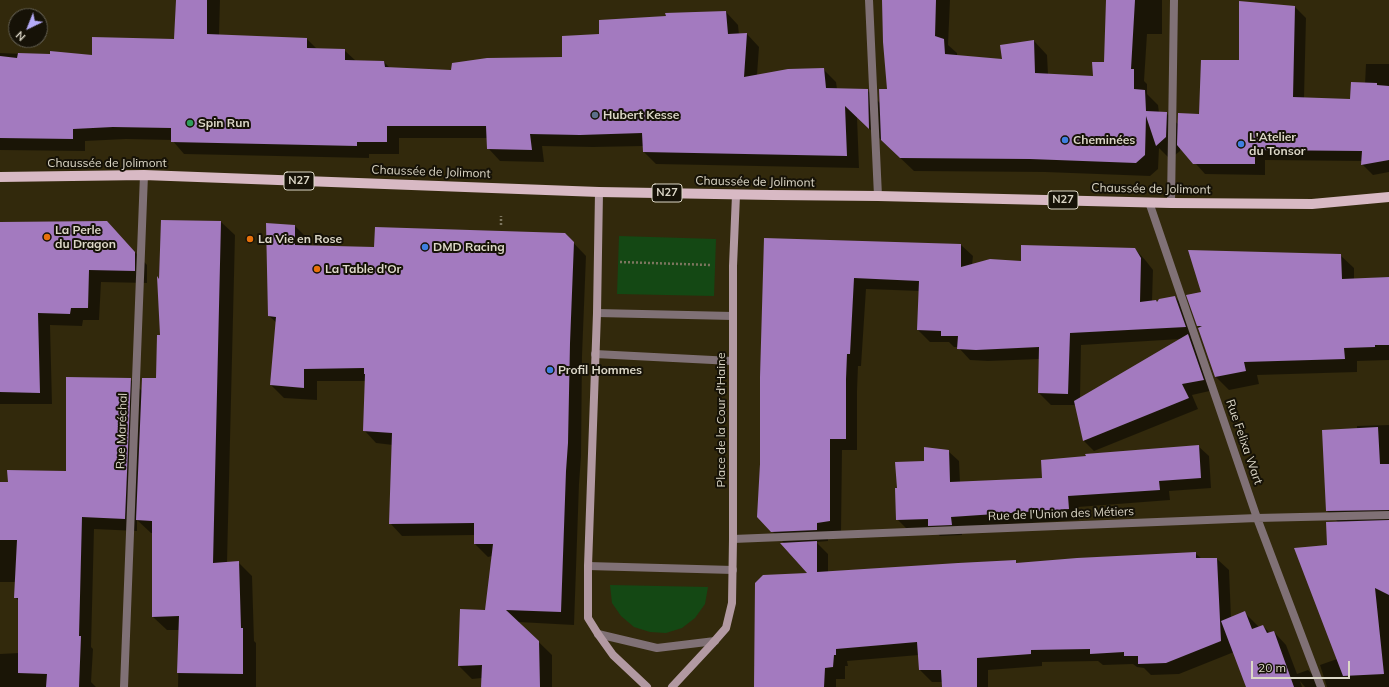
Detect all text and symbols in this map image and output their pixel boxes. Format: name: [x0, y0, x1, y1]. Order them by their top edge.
north arrow: [8, 8, 48, 48]
text: N: [13, 28, 28, 44]
place label: Hubert Kesse: [603, 108, 679, 122]
marker: Hubert Kesse: [590, 110, 600, 120]
place label: Spin Run: [198, 116, 250, 130]
marker: Spin Run: [185, 118, 195, 128]
place label: L'Atelier du Tonsor: [1249, 130, 1306, 158]
place label: Cheminées: [1073, 133, 1135, 147]
marker: Cheminées: [1060, 135, 1070, 145]
marker: L'Atelier du Tonsor: [1236, 139, 1246, 149]
street label: Chaussée de Jolimont: [47, 156, 167, 170]
street label: Chaussée de Jolimont: [371, 163, 491, 181]
road number: N27: [284, 172, 314, 190]
street label: Chaussée de Jolimont: [695, 174, 815, 190]
street label: Chaussée de Jolimont: [1091, 181, 1211, 197]
road number: N27: [652, 184, 682, 202]
road number: N27: [1048, 191, 1078, 209]
place label: La Perle du Dragon: [55, 223, 116, 251]
marker: La Perle du Dragon: [42, 232, 52, 242]
place label: La Vie en Rose: [258, 232, 342, 246]
marker: La Vie en Rose: [245, 234, 255, 244]
place label: DMD Racing: [433, 240, 505, 254]
marker: DMD Racing: [420, 242, 430, 252]
place label: La Table d'Or: [325, 262, 401, 276]
marker: La Table d'Or: [312, 264, 322, 274]
street label: Place de la Cour d'Haine: [714, 352, 728, 488]
place label: Profil Hommes: [558, 363, 642, 377]
marker: Profil Hommes: [545, 365, 555, 375]
street label: Rue Maréchal: [113, 393, 131, 469]
street label: Rue Felixa Wart: [1223, 398, 1265, 486]
street label: Rue de l'Union des Métiers: [988, 504, 1134, 524]
scale bar: [1253, 653, 1352, 679]
text: 20 m: [1258, 660, 1286, 675]

